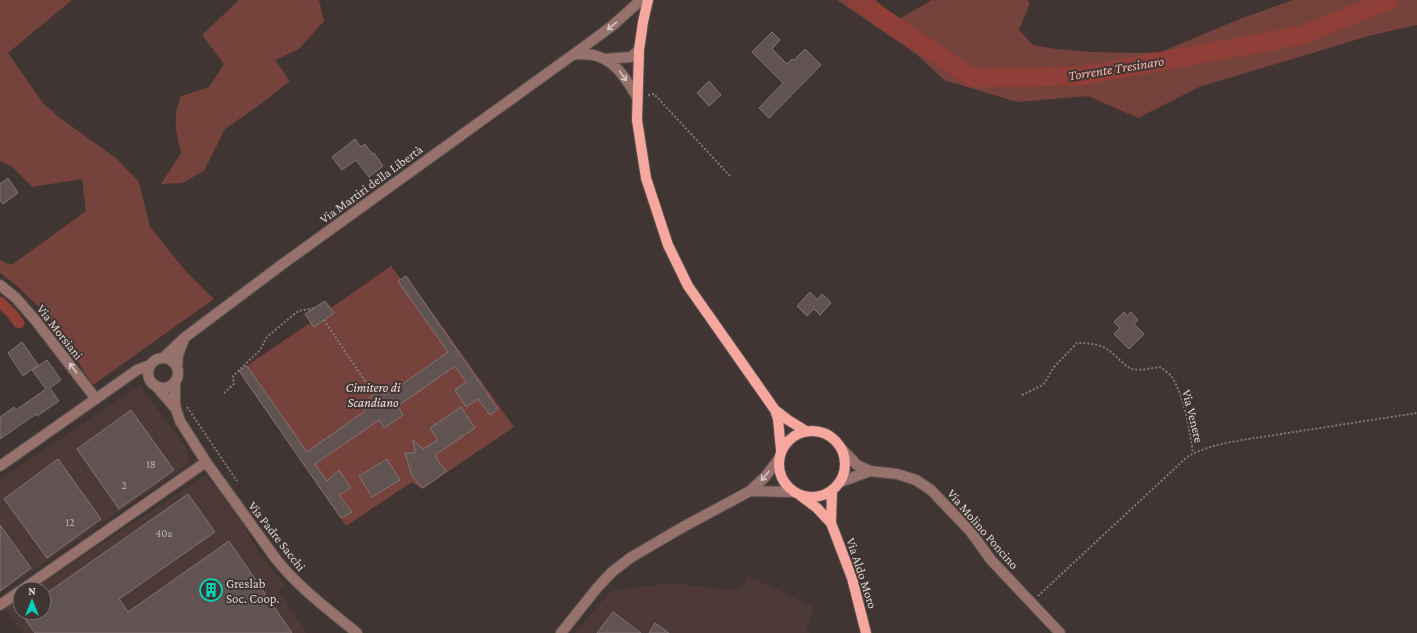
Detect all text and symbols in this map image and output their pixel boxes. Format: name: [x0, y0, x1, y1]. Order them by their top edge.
one-way arrow: [607, 21, 617, 30]
water label: Torrente Tresinaro: [1067, 53, 1165, 83]
one-way arrow: [619, 70, 627, 81]
street label: Via Martiri della Libertà: [317, 142, 425, 226]
street label: Via Morsiani: [34, 301, 87, 363]
one-way arrow: [68, 363, 77, 374]
park label: Cimitero di Scandiano: [346, 380, 401, 410]
street label: Via Venere: [1179, 388, 1207, 444]
house number: 18: [146, 458, 156, 470]
one-way arrow: [761, 471, 770, 482]
house number: 2: [121, 479, 127, 491]
street label: Via Molino Poncino: [944, 486, 1022, 572]
street label: Via Padre Sacchi: [245, 498, 309, 574]
house number: 12: [66, 516, 74, 528]
house number: 40a: [156, 527, 172, 539]
street label: Via Aldo Moro: [843, 536, 881, 610]
place label: Greslab Soc. Coop.: [226, 576, 279, 606]
building icon: Greslab Soc. Coop.: [198, 577, 224, 603]
north arrow: [12, 581, 52, 621]
text: N: [28, 585, 36, 597]

